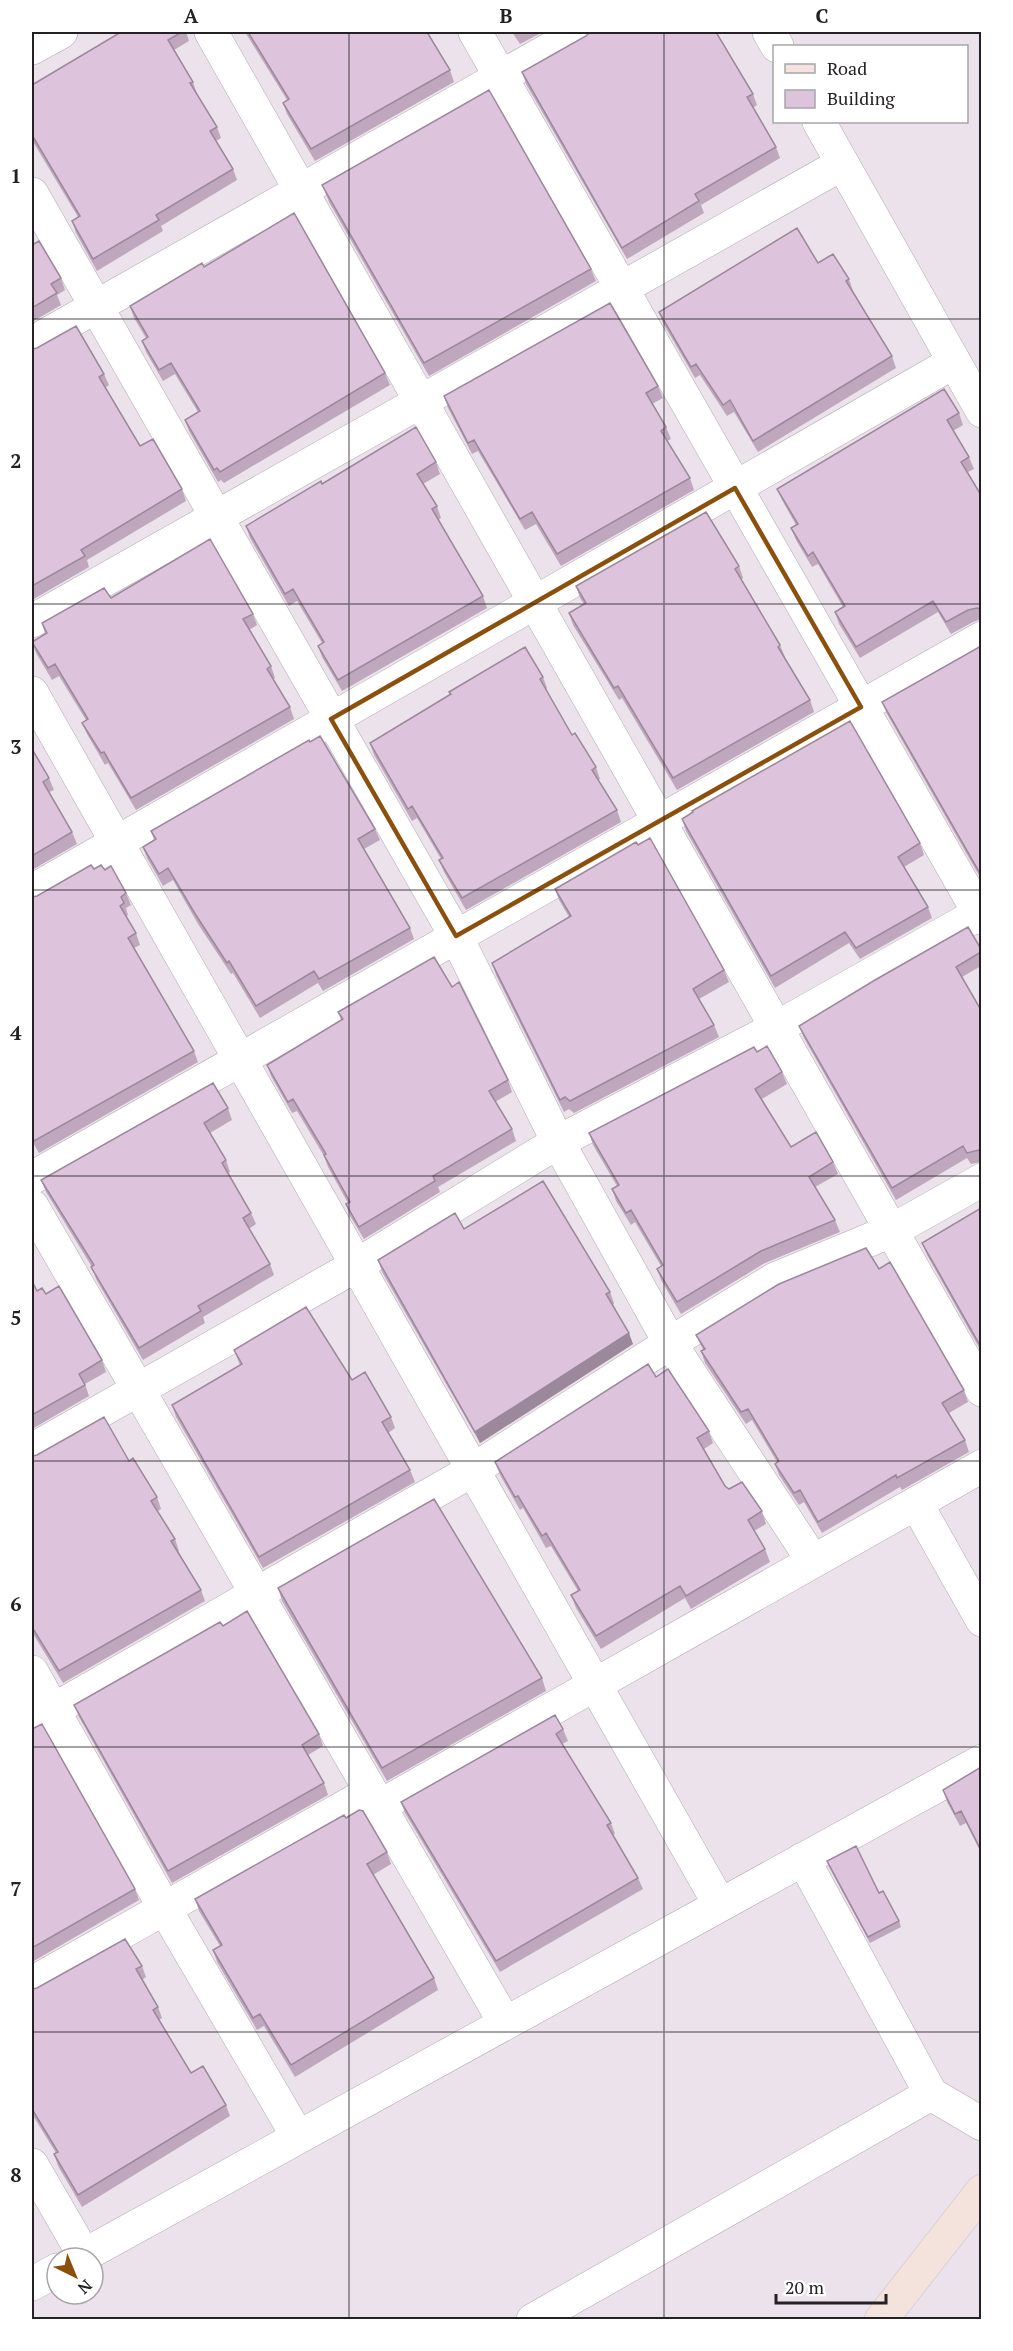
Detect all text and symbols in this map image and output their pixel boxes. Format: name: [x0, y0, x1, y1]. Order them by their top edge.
text: A: [184, 2, 199, 29]
text: B: [500, 2, 513, 29]
text: C: [815, 2, 829, 29]
legend: [773, 45, 968, 123]
text: Road: [827, 56, 867, 80]
text: Building: [827, 86, 895, 110]
text: 1: [10, 162, 22, 189]
text: 2: [10, 447, 22, 474]
text: 3: [10, 733, 22, 760]
text: 4: [10, 1019, 22, 1046]
text: 5: [10, 1304, 22, 1331]
text: 6: [10, 1590, 22, 1617]
text: 7: [10, 1875, 22, 1902]
text: 8: [10, 2161, 22, 2188]
north arrow: [45, 2246, 105, 2306]
scale bar: [776, 2267, 886, 2305]
text: N: [73, 2275, 97, 2299]
text: 20 m: [785, 2275, 825, 2299]

